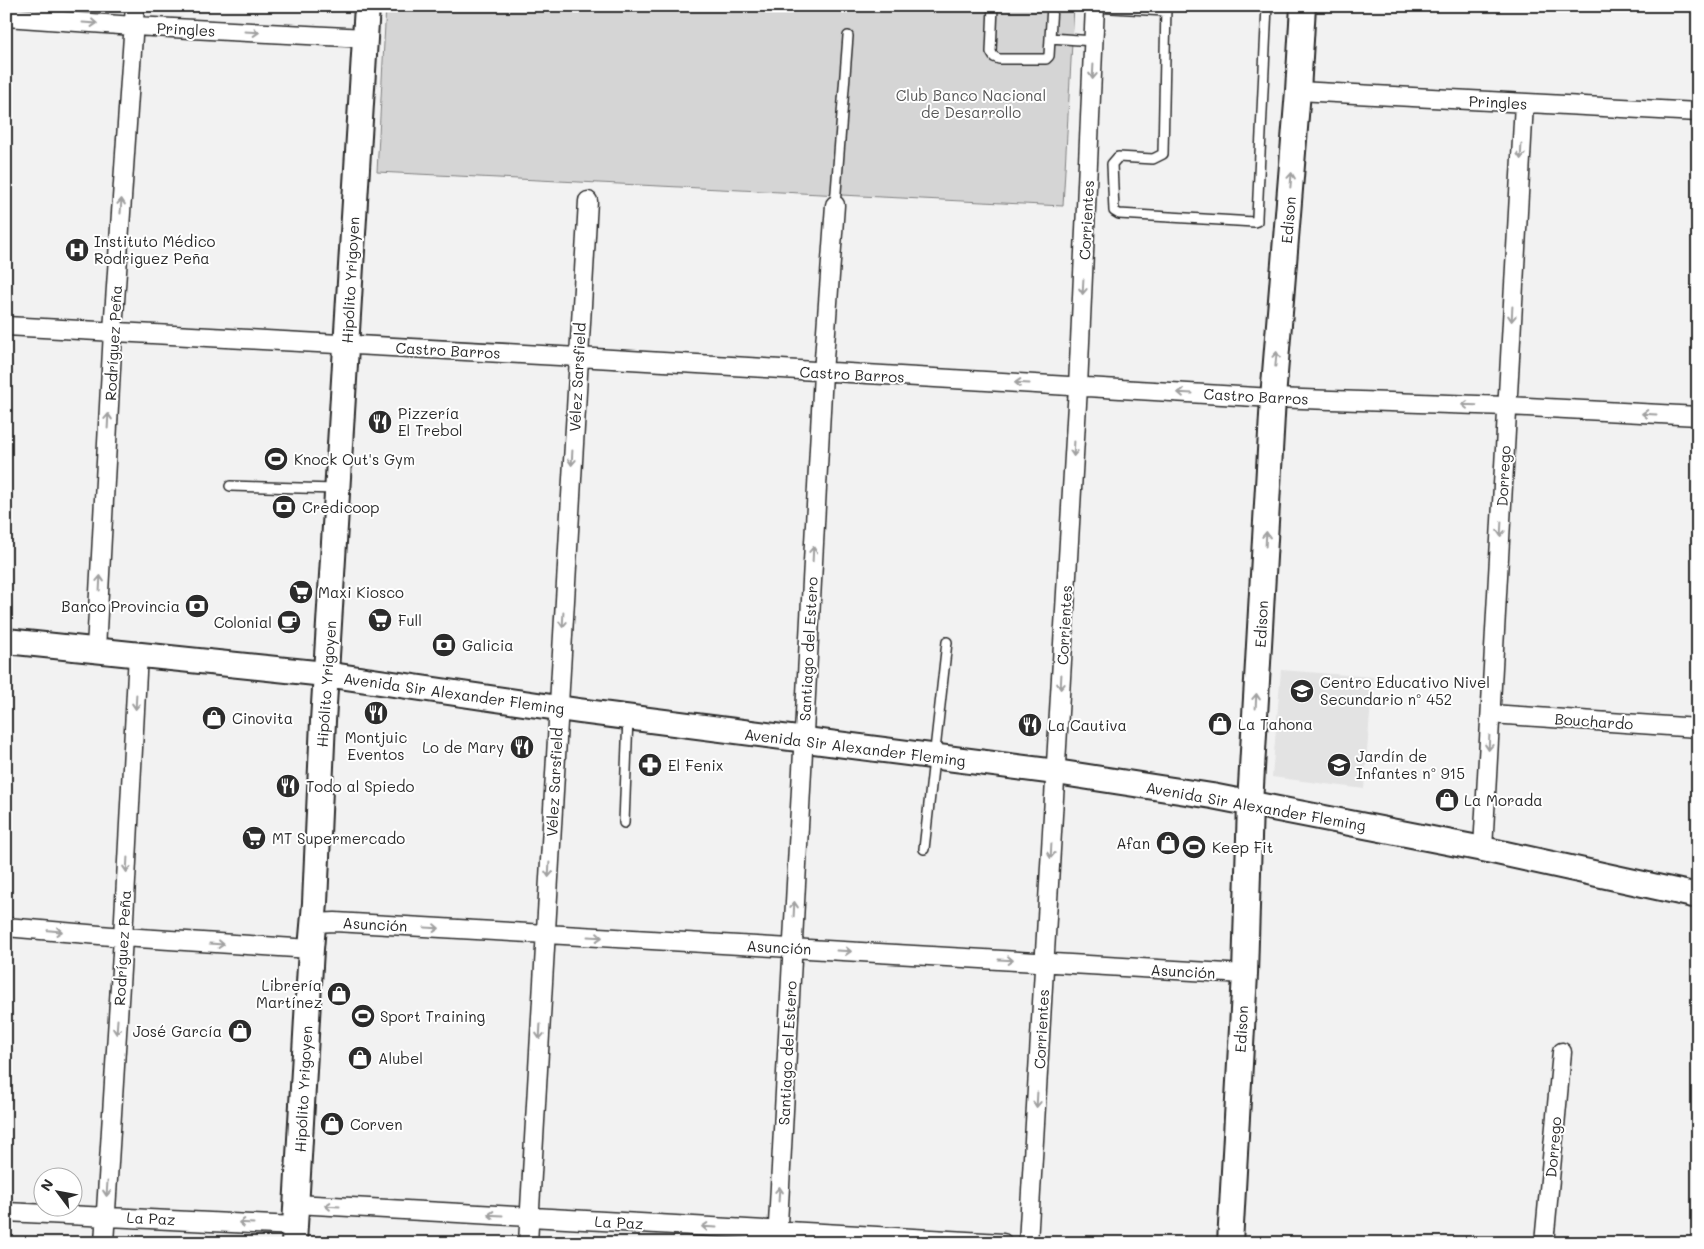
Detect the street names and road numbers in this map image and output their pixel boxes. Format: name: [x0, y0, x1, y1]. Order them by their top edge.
street label: Pringles: [156, 17, 216, 41]
street label: Pringles: [1468, 90, 1528, 114]
street label: Corrientes: [1074, 180, 1098, 260]
street label: Edison: [1276, 196, 1300, 244]
street label: Hipólito Yrigoyen: [337, 216, 363, 344]
street label: Rodríguez Peña: [100, 285, 126, 401]
street label: Vélez Sarsfield: [564, 322, 590, 432]
street label: Castro Barros: [395, 337, 501, 363]
street label: Castro Barros: [799, 361, 905, 387]
street label: Castro Barros: [1203, 383, 1309, 409]
street label: Dorrego: [1491, 445, 1515, 507]
street label: Santiago del Estero: [794, 576, 822, 722]
street label: Corrientes: [1052, 585, 1076, 665]
street label: Edison: [1250, 600, 1272, 648]
street label: Hipólito Yrigoyen: [312, 620, 340, 748]
street label: Avenida Sir Alexander Fleming: [342, 668, 566, 718]
street label: Bouchardo: [1554, 708, 1634, 734]
street label: Avenida Sir Alexander Fleming: [743, 723, 967, 771]
street label: Vélez Sarsfield: [541, 727, 567, 837]
street label: Avenida Sir Alexander Fleming: [1145, 777, 1368, 835]
street label: Rodríguez Peña: [109, 890, 135, 1006]
street label: Asunción: [342, 912, 408, 936]
street label: Asunción: [746, 935, 812, 959]
street label: Asunción: [1150, 959, 1216, 983]
street label: Santiago del Estero: [773, 980, 801, 1126]
street label: Corrientes: [1029, 989, 1053, 1069]
street label: Edison: [1230, 1005, 1252, 1053]
street label: Hipólito Yrigoyen: [290, 1025, 316, 1153]
street label: Dorrego: [1540, 1116, 1566, 1178]
street label: La Paz: [126, 1207, 176, 1229]
street label: La Paz: [594, 1211, 644, 1233]

